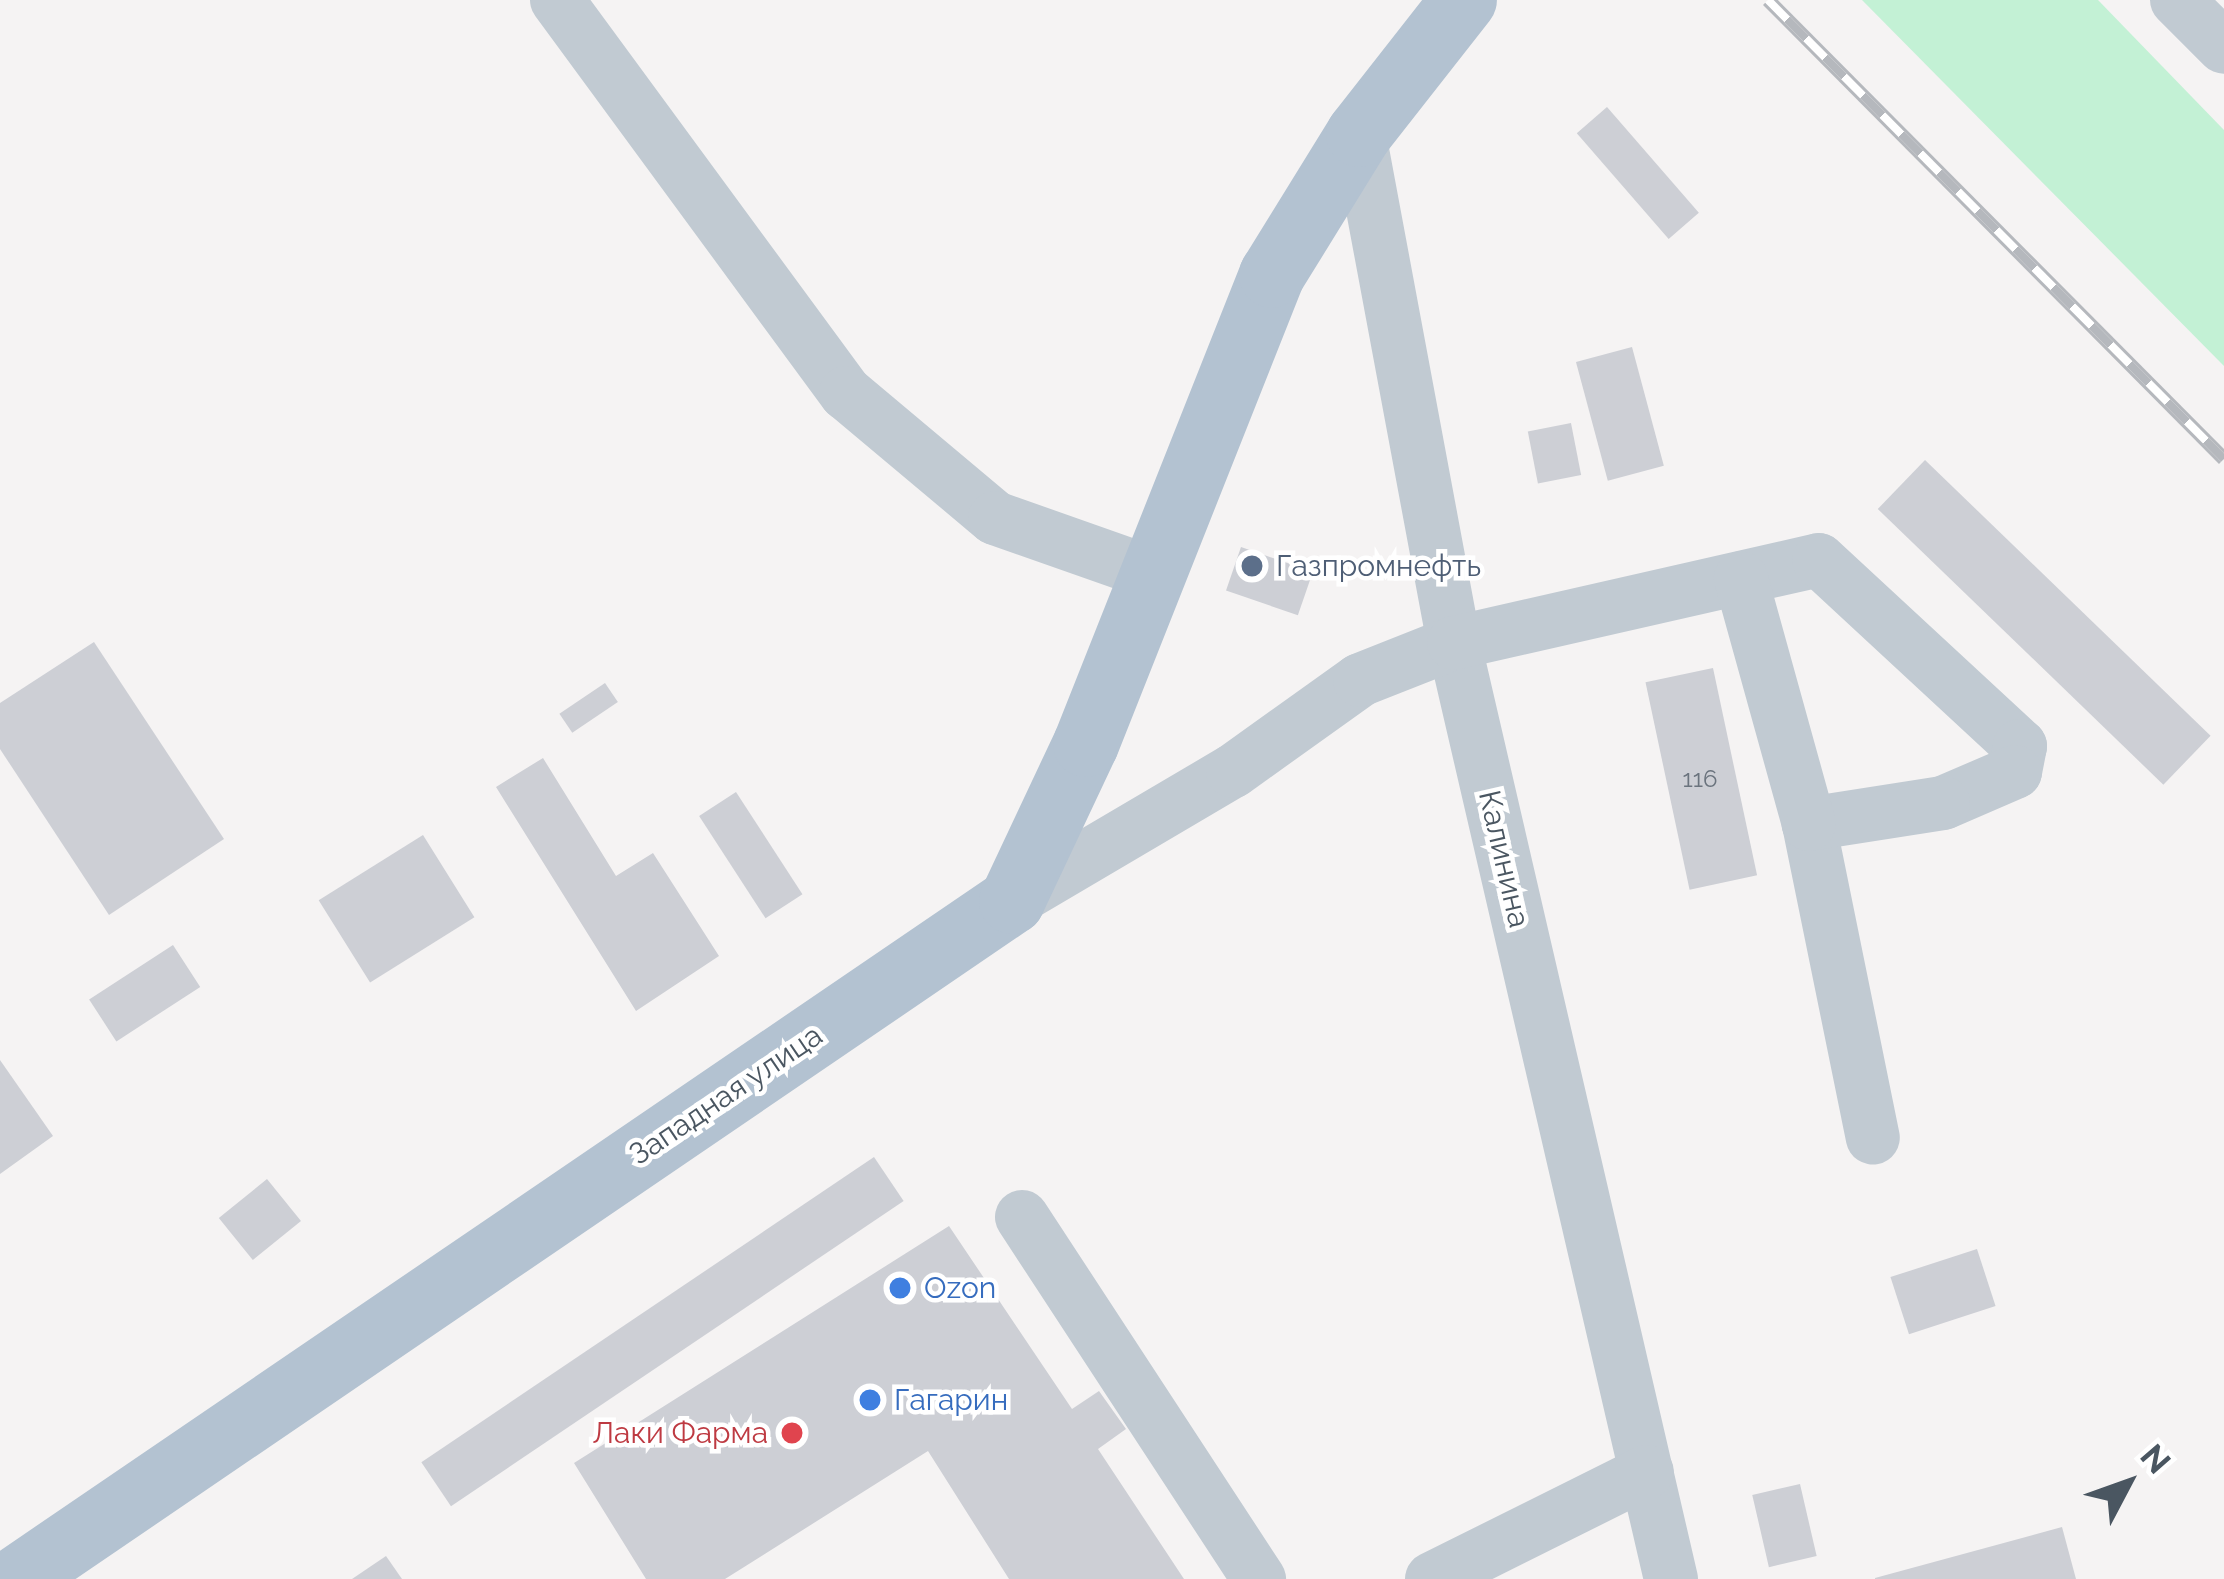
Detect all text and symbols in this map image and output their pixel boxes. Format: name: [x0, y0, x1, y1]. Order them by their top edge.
place label: Газпромнефть: [1276, 548, 1481, 584]
marker: Газпромнефть: [1239, 553, 1265, 579]
house number: 116: [1682, 765, 1718, 793]
street label: Калинина: [1471, 787, 1537, 931]
street label: Западная улица: [623, 1017, 829, 1173]
place label: Ozon: [924, 1270, 996, 1306]
marker: Ozon: [887, 1275, 913, 1301]
place label: Гагарин: [894, 1382, 1008, 1418]
marker: Гагарин: [857, 1387, 883, 1413]
place label: Лаки Фарма: [592, 1415, 768, 1451]
marker: Лаки Фарма: [779, 1420, 805, 1446]
north arrow: [2068, 1423, 2188, 1543]
text: N: [2133, 1437, 2179, 1481]

